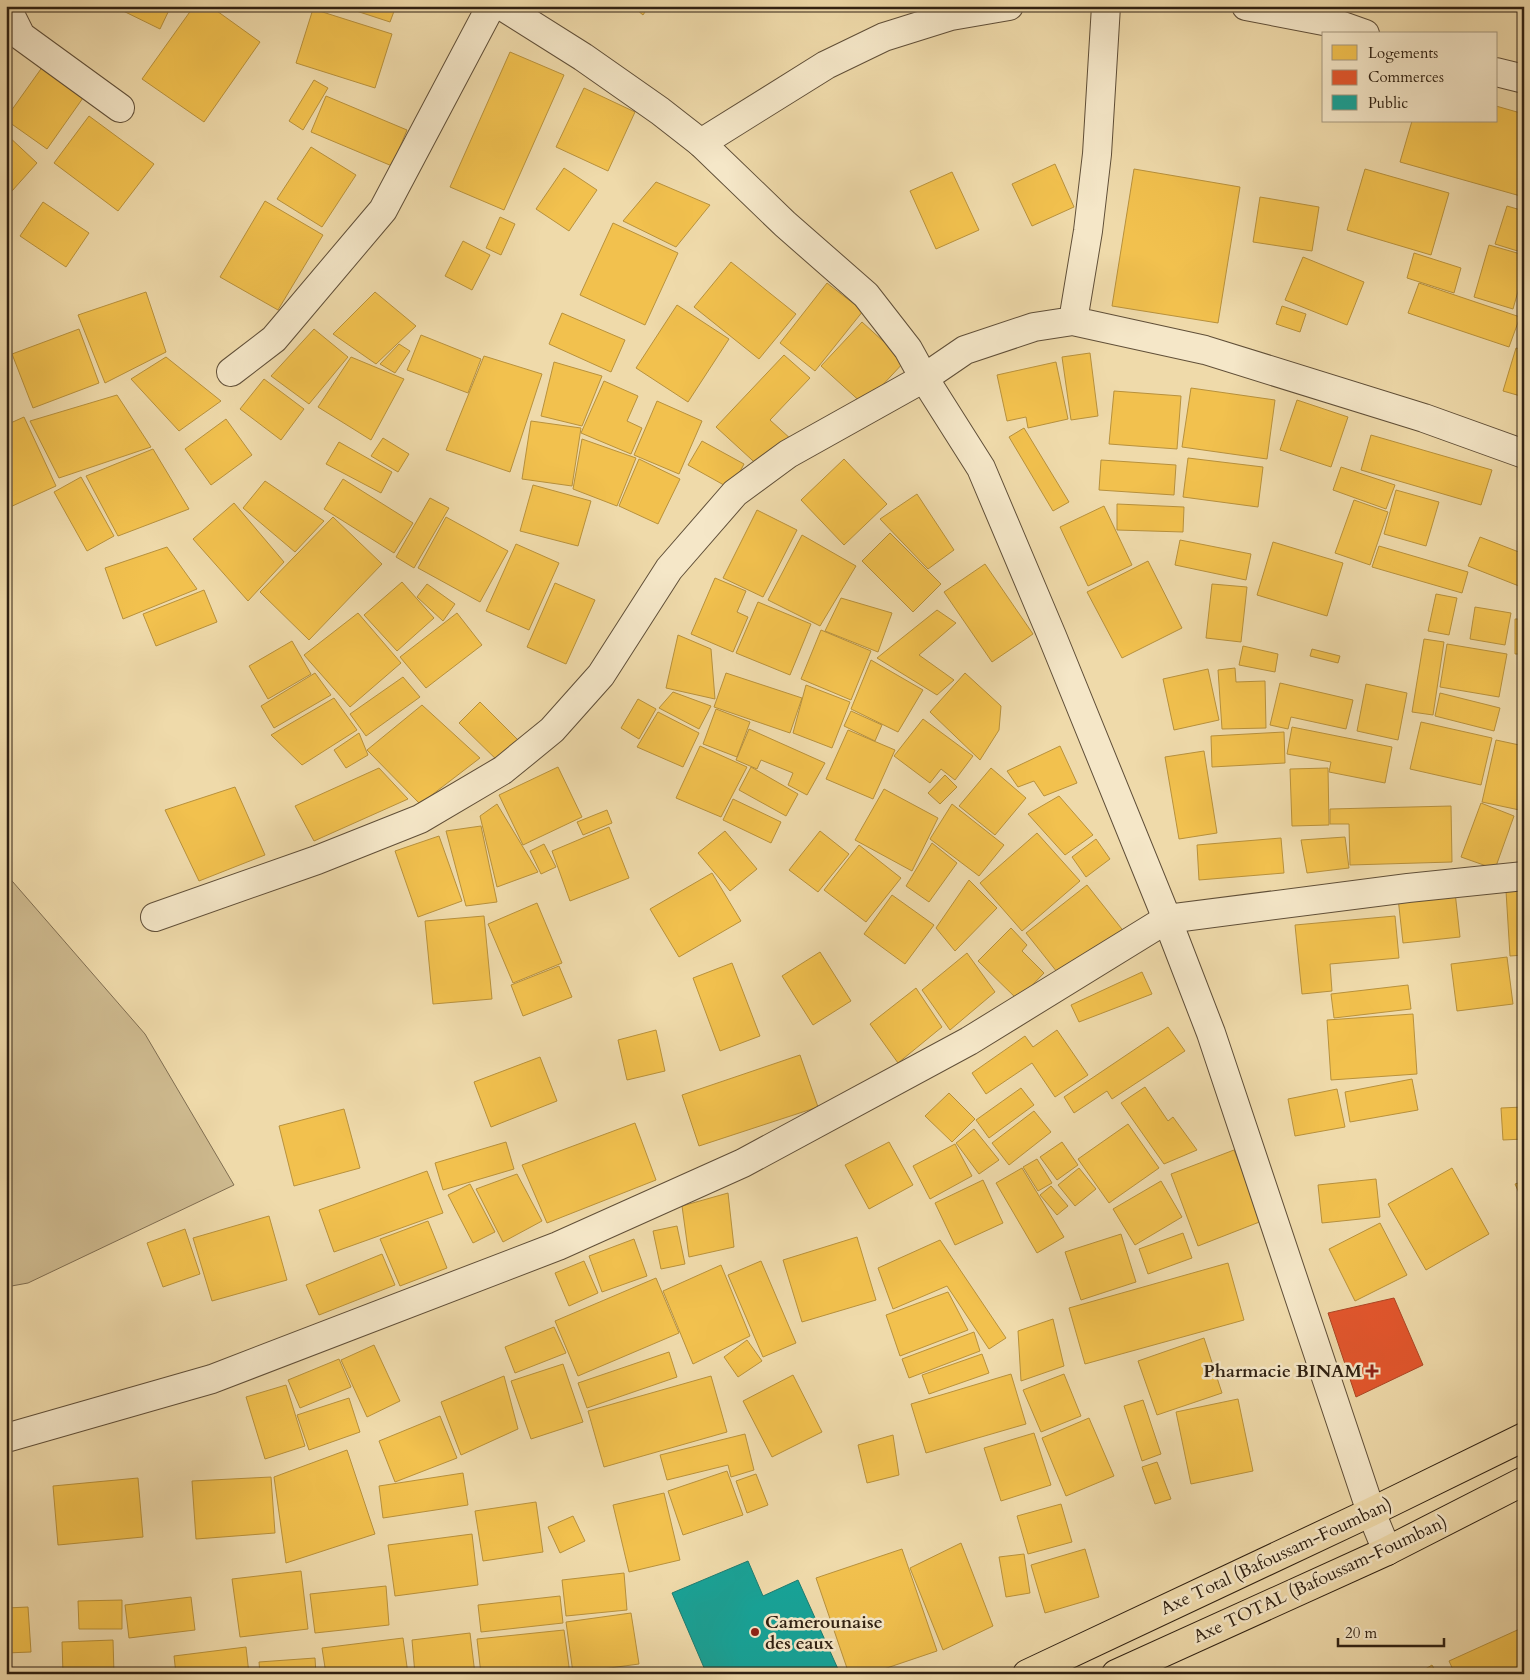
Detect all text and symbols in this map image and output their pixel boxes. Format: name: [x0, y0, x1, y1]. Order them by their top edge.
legend: [1322, 32, 1498, 122]
text: Logements: [1368, 43, 1438, 63]
text: Commerces: [1368, 67, 1444, 87]
text: Public: [1368, 93, 1408, 113]
place label: Pharmacie BINAM: [1203, 1359, 1363, 1384]
marker: Pharmacie BINAM: [1366, 1365, 1378, 1377]
street label: Axe Total (Bafoussam-Foumban): [1156, 1492, 1396, 1621]
street label: Axe TOTAL (Bafoussam-Foumban): [1189, 1509, 1451, 1649]
place label: Camerounaise des eaux: [765, 1610, 883, 1656]
scale bar: [1338, 1615, 1444, 1647]
text: 20 m: [1345, 1623, 1377, 1643]
marker: Camerounaise des eaux: [749, 1626, 761, 1638]

